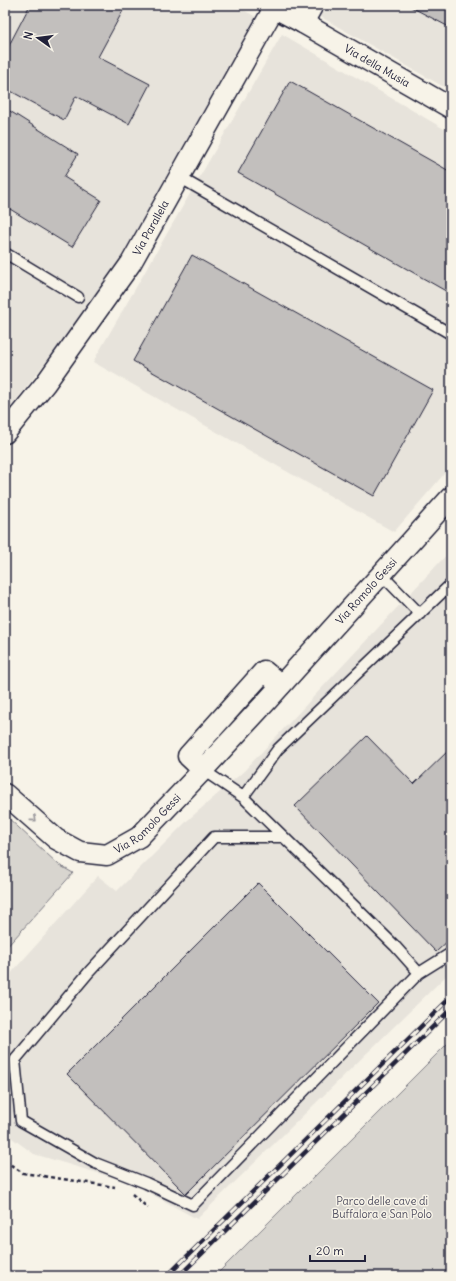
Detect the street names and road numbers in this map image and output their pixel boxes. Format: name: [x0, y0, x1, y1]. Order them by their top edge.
street label: Via della Musia: [342, 41, 413, 90]
street label: Via Parallela: [130, 198, 172, 258]
street label: Via Romolo Gessi: [333, 555, 400, 627]
street label: Via Romolo Gessi: [111, 791, 184, 857]

